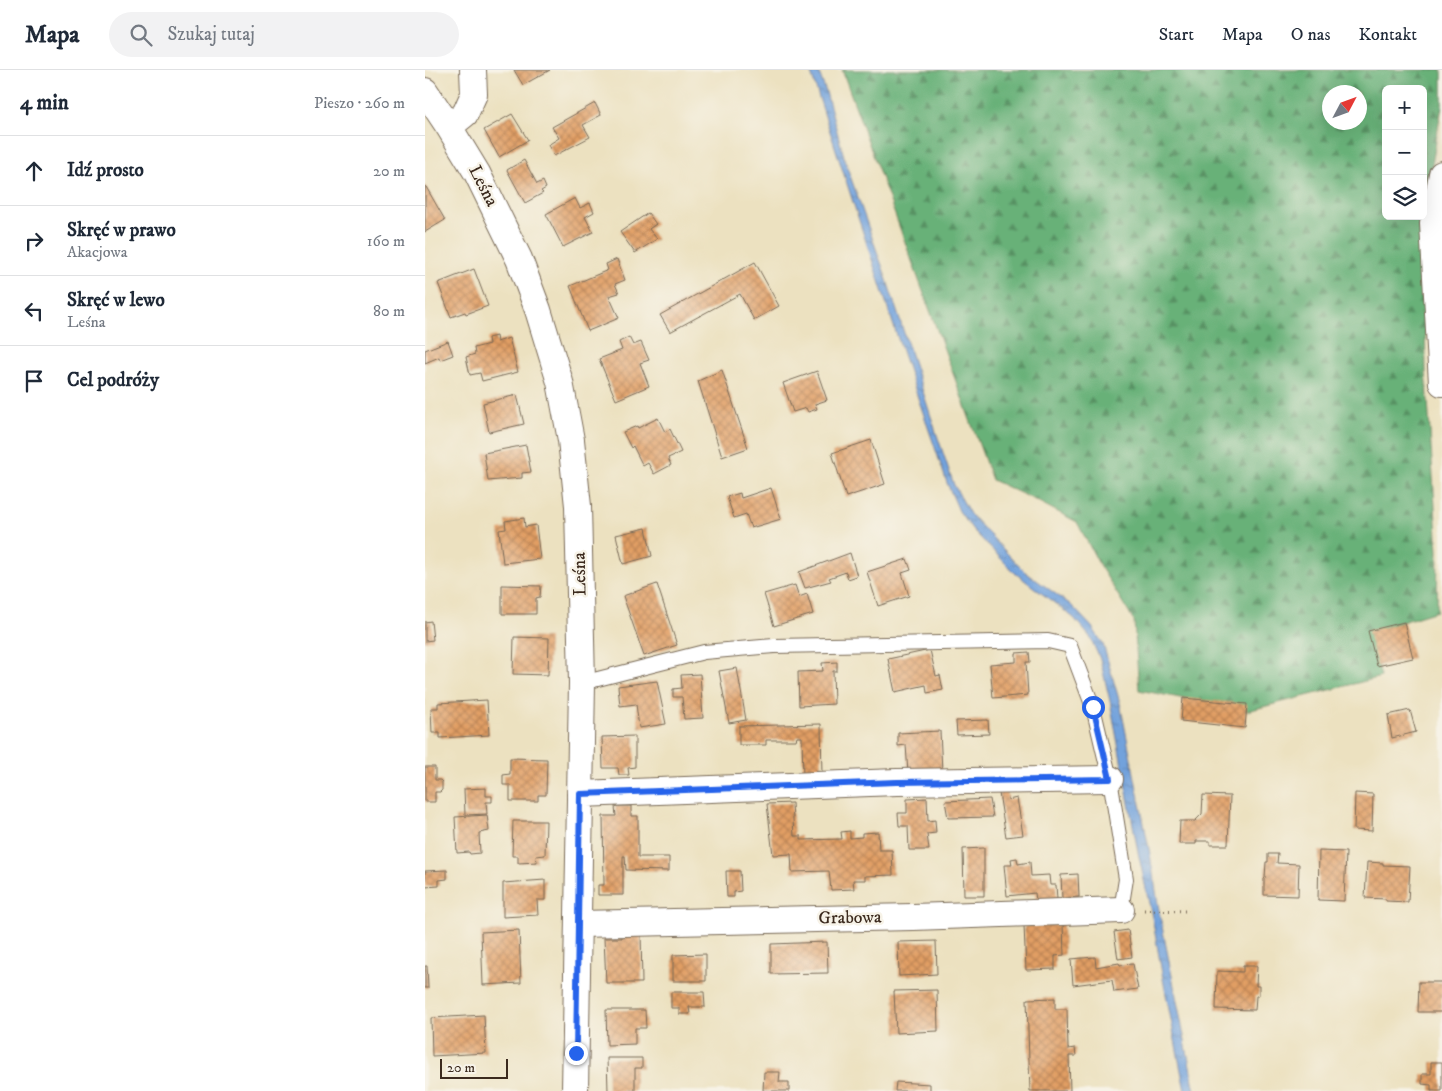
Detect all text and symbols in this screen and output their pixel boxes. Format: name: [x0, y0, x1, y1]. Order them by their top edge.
search box: [109, 12, 459, 57]
text: Mapa: [25, 20, 79, 50]
icon: search: [127, 21, 155, 49]
text: Szukaj tutaj: [167, 23, 255, 46]
text: Start: [1159, 24, 1194, 46]
text: Mapa: [1222, 24, 1263, 46]
text: O nas: [1291, 24, 1330, 46]
text: Kontakt: [1358, 24, 1417, 46]
north arrow: [1322, 85, 1367, 130]
map controls: [1382, 85, 1427, 220]
button: +: [1382, 85, 1427, 130]
text: 4 min: [20, 90, 69, 116]
text: Pieszo · 260 m: [314, 93, 405, 113]
button: −: [1382, 130, 1427, 175]
icon: ahead: [20, 157, 48, 185]
text: Idź prosto: [67, 159, 144, 182]
text: 20 m: [373, 161, 405, 181]
street label: Leśna: [463, 162, 503, 211]
button: layers: [1382, 175, 1427, 220]
text: Skręć w prawo: [67, 219, 176, 242]
icon: right: [20, 227, 48, 255]
text: 160 m: [367, 231, 405, 251]
text: Akacjowa: [67, 242, 127, 262]
text: Skręć w lewo: [67, 289, 165, 312]
icon: left: [20, 297, 48, 325]
text: 80 m: [373, 301, 405, 321]
text: Leśna: [67, 312, 106, 332]
icon: arrive: [20, 367, 48, 395]
text: Cel podróży: [67, 369, 159, 392]
street label: Leśna: [569, 552, 591, 596]
route start: [1082, 696, 1105, 719]
street label: Grabowa: [818, 906, 882, 930]
route end: [565, 1042, 588, 1065]
scale bar: [440, 1056, 507, 1079]
text: 20 m: [447, 1059, 475, 1077]

